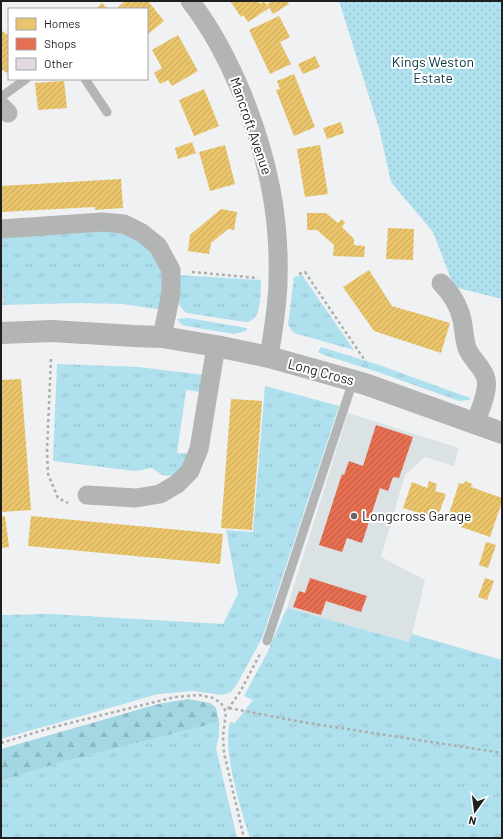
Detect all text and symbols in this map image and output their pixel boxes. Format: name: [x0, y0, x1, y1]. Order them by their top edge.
legend: [8, 8, 148, 80]
text: Homes: [44, 16, 81, 30]
text: Shops: [44, 36, 77, 50]
park label: Kings Weston Estate: [392, 53, 474, 86]
text: Other: [44, 56, 74, 70]
street label: Mancroft Avenue: [227, 75, 276, 177]
street label: Long Cross: [286, 355, 356, 389]
place label: Longcross Garage: [362, 507, 471, 524]
marker: Longcross Garage: [349, 511, 359, 521]
north arrow: [455, 791, 495, 831]
text: N: [467, 814, 478, 828]

